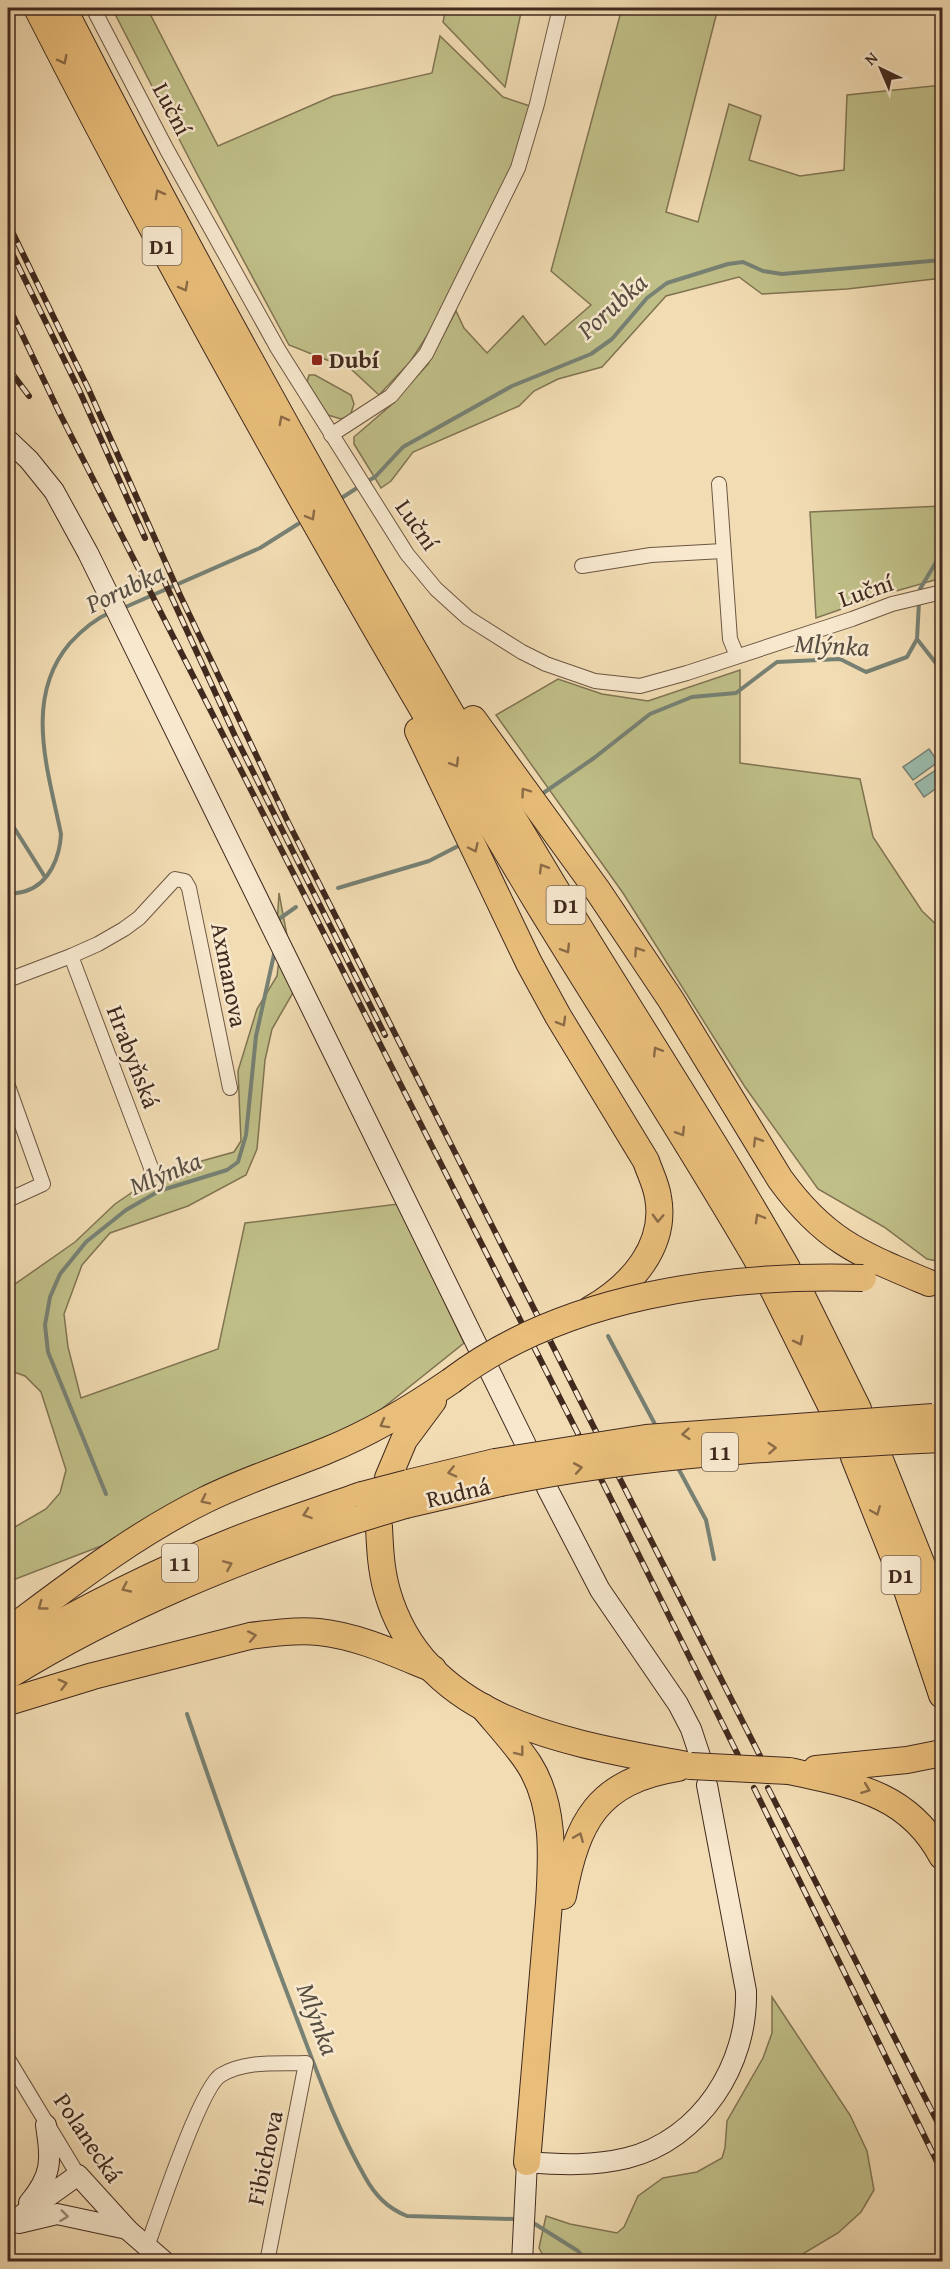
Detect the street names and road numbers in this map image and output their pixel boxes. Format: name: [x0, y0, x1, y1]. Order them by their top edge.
street label: Luční: [144, 76, 202, 143]
road number: D1: [142, 227, 182, 265]
street label: Luční: [387, 492, 448, 559]
street label: Luční: [834, 565, 899, 616]
road number: D1: [546, 886, 586, 924]
street label: Axmanova: [202, 920, 257, 1031]
street label: Hrabyňská: [98, 1000, 169, 1114]
road number: 11: [702, 1433, 738, 1471]
street label: Rudná: [423, 1468, 494, 1517]
road number: 11: [162, 1544, 198, 1582]
road number: D1: [882, 1556, 920, 1594]
street label: Polanecká: [45, 2086, 132, 2190]
street label: Fibichova: [237, 2107, 292, 2208]

